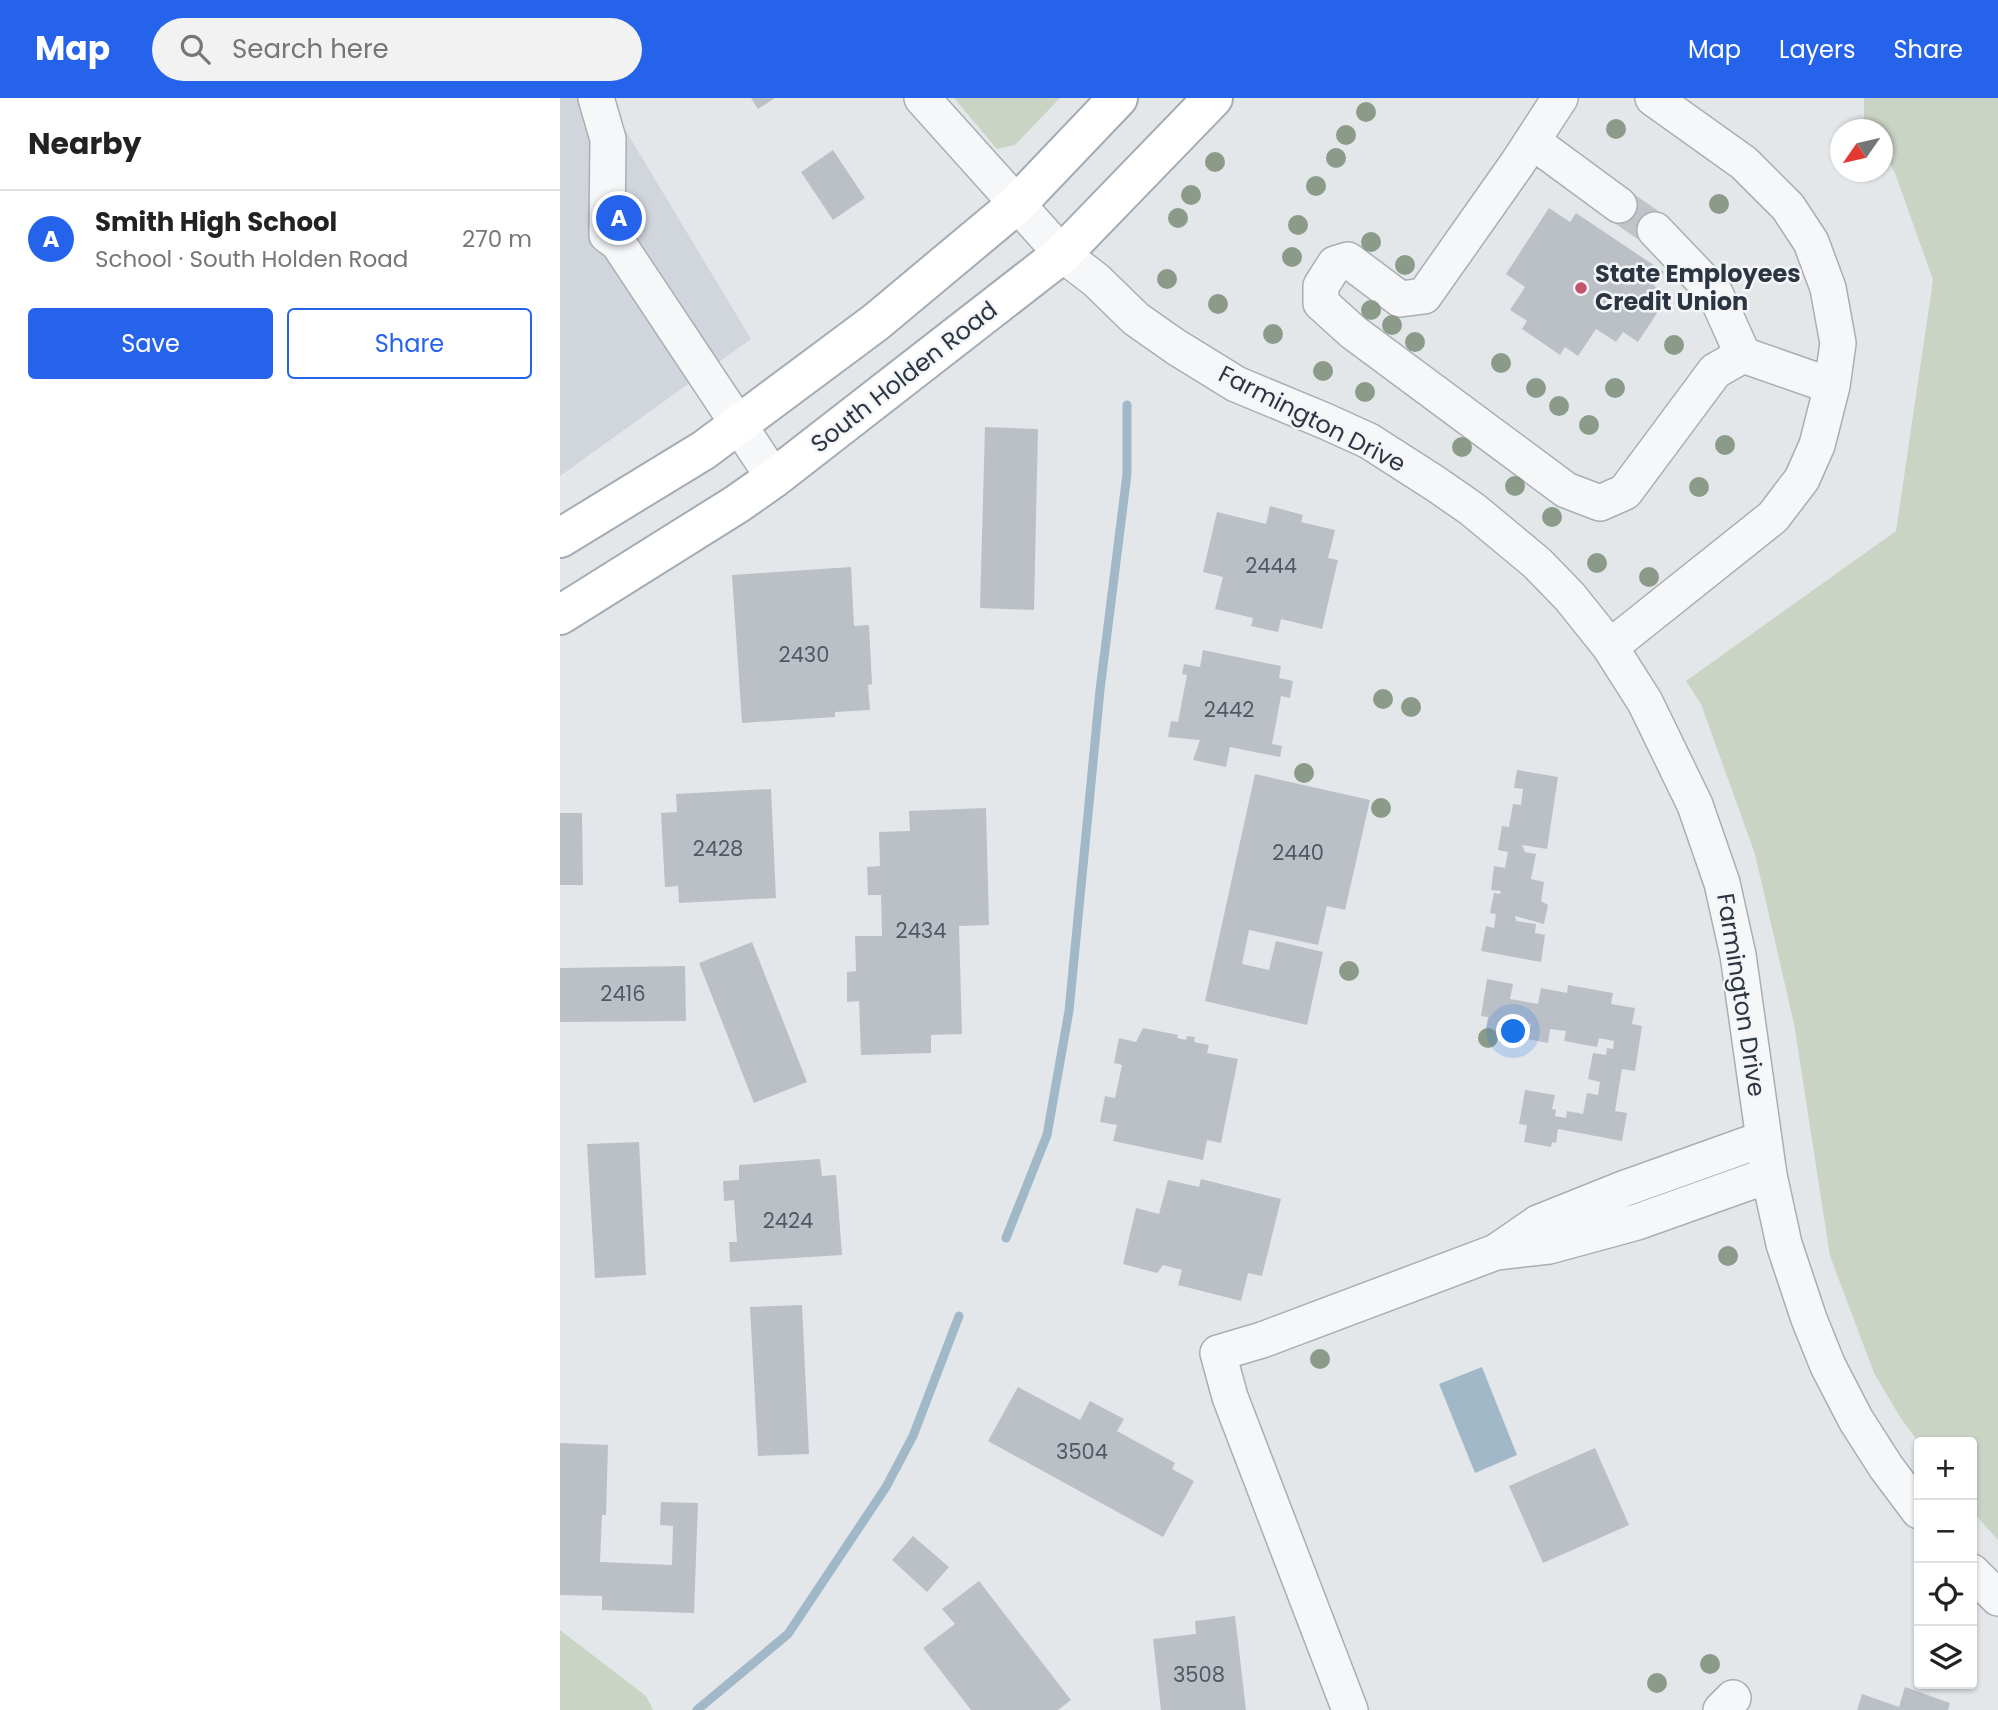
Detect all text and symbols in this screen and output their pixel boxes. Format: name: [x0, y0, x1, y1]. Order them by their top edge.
search box: [152, 18, 642, 81]
text: Map: [35, 25, 110, 72]
icon: search: [176, 30, 214, 68]
text: Search here: [232, 31, 389, 67]
text: Map: [1688, 33, 1741, 66]
text: Layers: [1779, 33, 1855, 66]
text: Share: [1893, 33, 1963, 66]
north arrow: [1830, 119, 1893, 182]
text: Nearby: [28, 122, 142, 165]
pin: A: [596, 192, 642, 244]
text: Smith High School: [95, 204, 337, 240]
text: A: [43, 223, 59, 255]
text: 270 m: [462, 223, 532, 255]
text: School · South Holden Road: [95, 243, 408, 275]
place label: State Employees Credit Union: [1595, 257, 1801, 318]
marker: State Employees Credit Union: [1573, 280, 1589, 296]
street label: South Holden Road: [804, 293, 1004, 460]
button: Save: [28, 308, 273, 379]
button: Share: [287, 308, 532, 379]
street label: Farmington Drive: [1213, 357, 1411, 480]
house number: 2444: [1245, 551, 1297, 580]
house number: 2430: [779, 640, 829, 669]
house number: 2442: [1204, 695, 1254, 724]
house number: 2428: [693, 834, 743, 863]
house number: 2440: [1272, 838, 1324, 867]
street label: Farmington Drive: [1709, 891, 1774, 1099]
house number: 2434: [896, 916, 946, 945]
house number: 2416: [600, 979, 646, 1008]
your location: [1496, 1014, 1530, 1048]
house number: 2424: [763, 1206, 813, 1235]
house number: 3504: [1056, 1437, 1108, 1466]
map controls: [1914, 1437, 1977, 1689]
button: +: [1914, 1437, 1977, 1500]
button: −: [1914, 1500, 1977, 1563]
button: locate: [1914, 1563, 1977, 1626]
button: layers: [1914, 1626, 1977, 1689]
house number: 3508: [1173, 1660, 1225, 1689]

